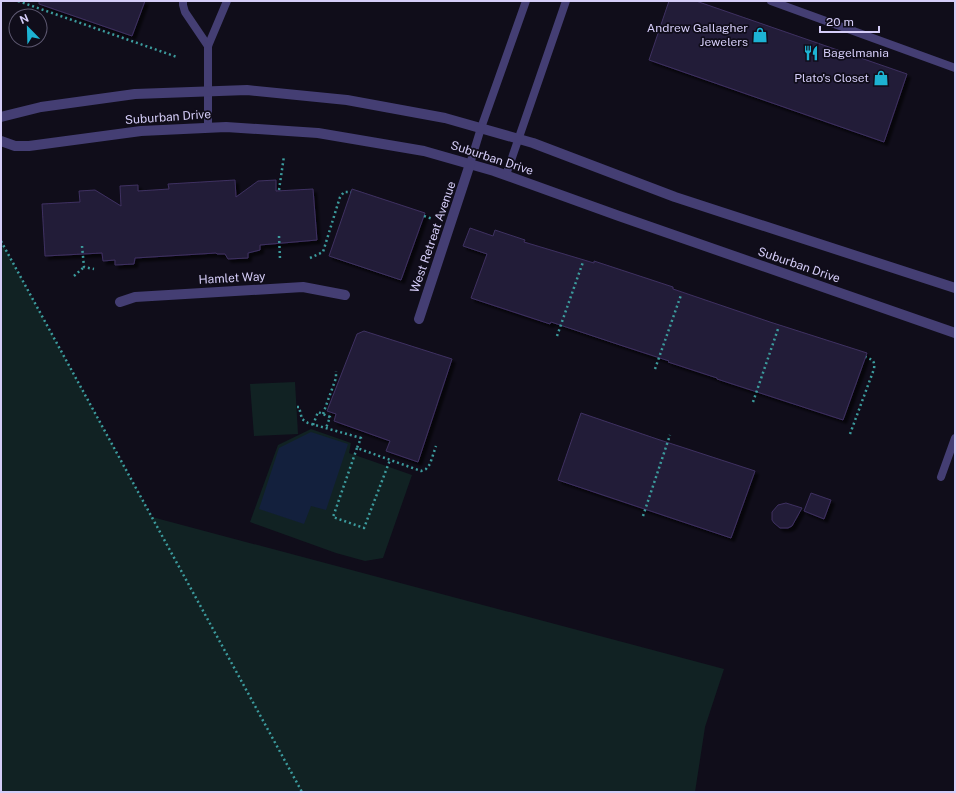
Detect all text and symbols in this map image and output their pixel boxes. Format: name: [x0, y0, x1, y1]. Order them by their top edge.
north arrow: [8, 8, 48, 48]
scale bar: [820, 8, 879, 34]
text: N: [18, 12, 30, 26]
text: 20 m: [826, 15, 854, 29]
place label: Andrew Gallagher Jewelers: [647, 21, 748, 49]
shop icon: Andrew Gallagher Jewelers: [751, 26, 769, 44]
restaurant icon: Bagelmania: [802, 44, 820, 62]
place label: Bagelmania: [823, 46, 889, 60]
shop icon: Plato's Closet: [872, 69, 890, 87]
place label: Plato's Closet: [794, 71, 869, 85]
street label: Suburban Drive: [124, 107, 212, 127]
street label: Suburban Drive: [449, 138, 535, 178]
street label: West Retreat Avenue: [407, 179, 459, 294]
street label: Suburban Drive: [756, 244, 842, 286]
street label: Hamlet Way: [198, 269, 266, 287]

